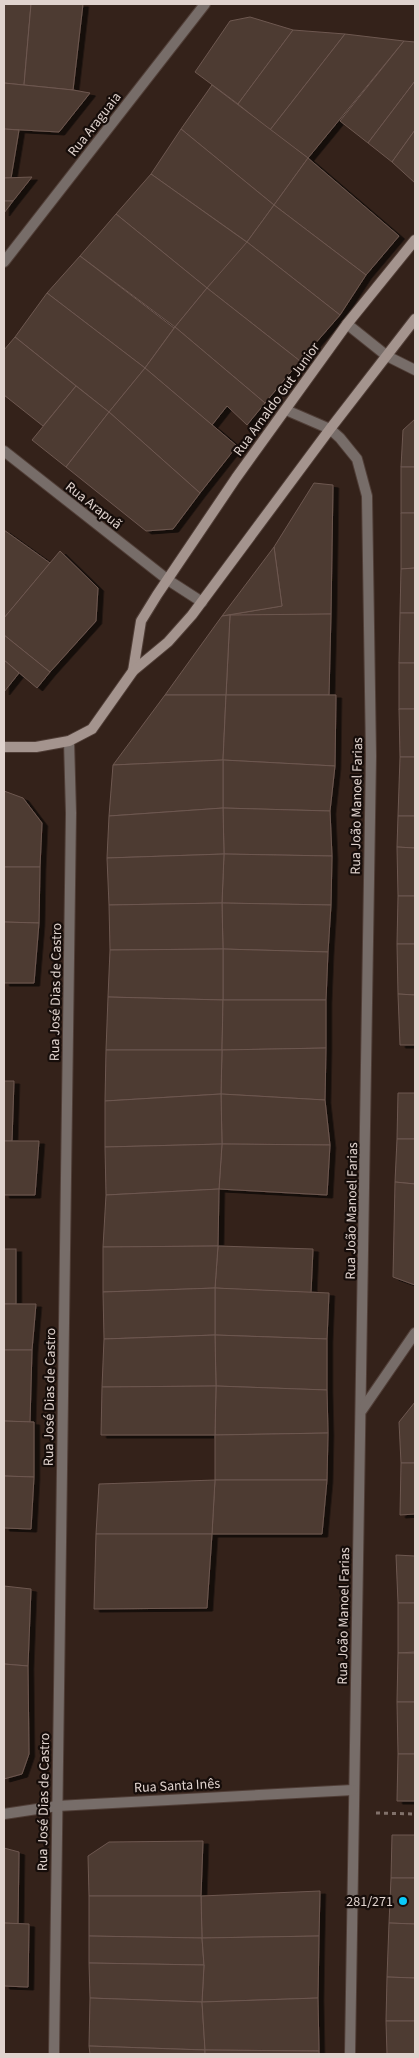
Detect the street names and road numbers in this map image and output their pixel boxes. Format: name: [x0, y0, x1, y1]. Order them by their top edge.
street label: Rua Araguaia: [63, 88, 126, 161]
street label: Rua Arnaldo Gut Junior: [229, 339, 325, 460]
street label: Rua Arapuã: [61, 477, 126, 534]
street label: Rua João Manoel Farias: [346, 737, 368, 875]
street label: Rua José Dias de Castro: [45, 923, 67, 1061]
street label: Rua João Manoel Farias: [341, 1142, 363, 1280]
street label: Rua José Dias de Castro: [39, 1328, 61, 1466]
street label: Rua João Manoel Farias: [333, 1547, 355, 1685]
street label: Rua José Dias de Castro: [33, 1733, 55, 1871]
street label: Rua Santa Inês: [134, 1774, 221, 1798]

